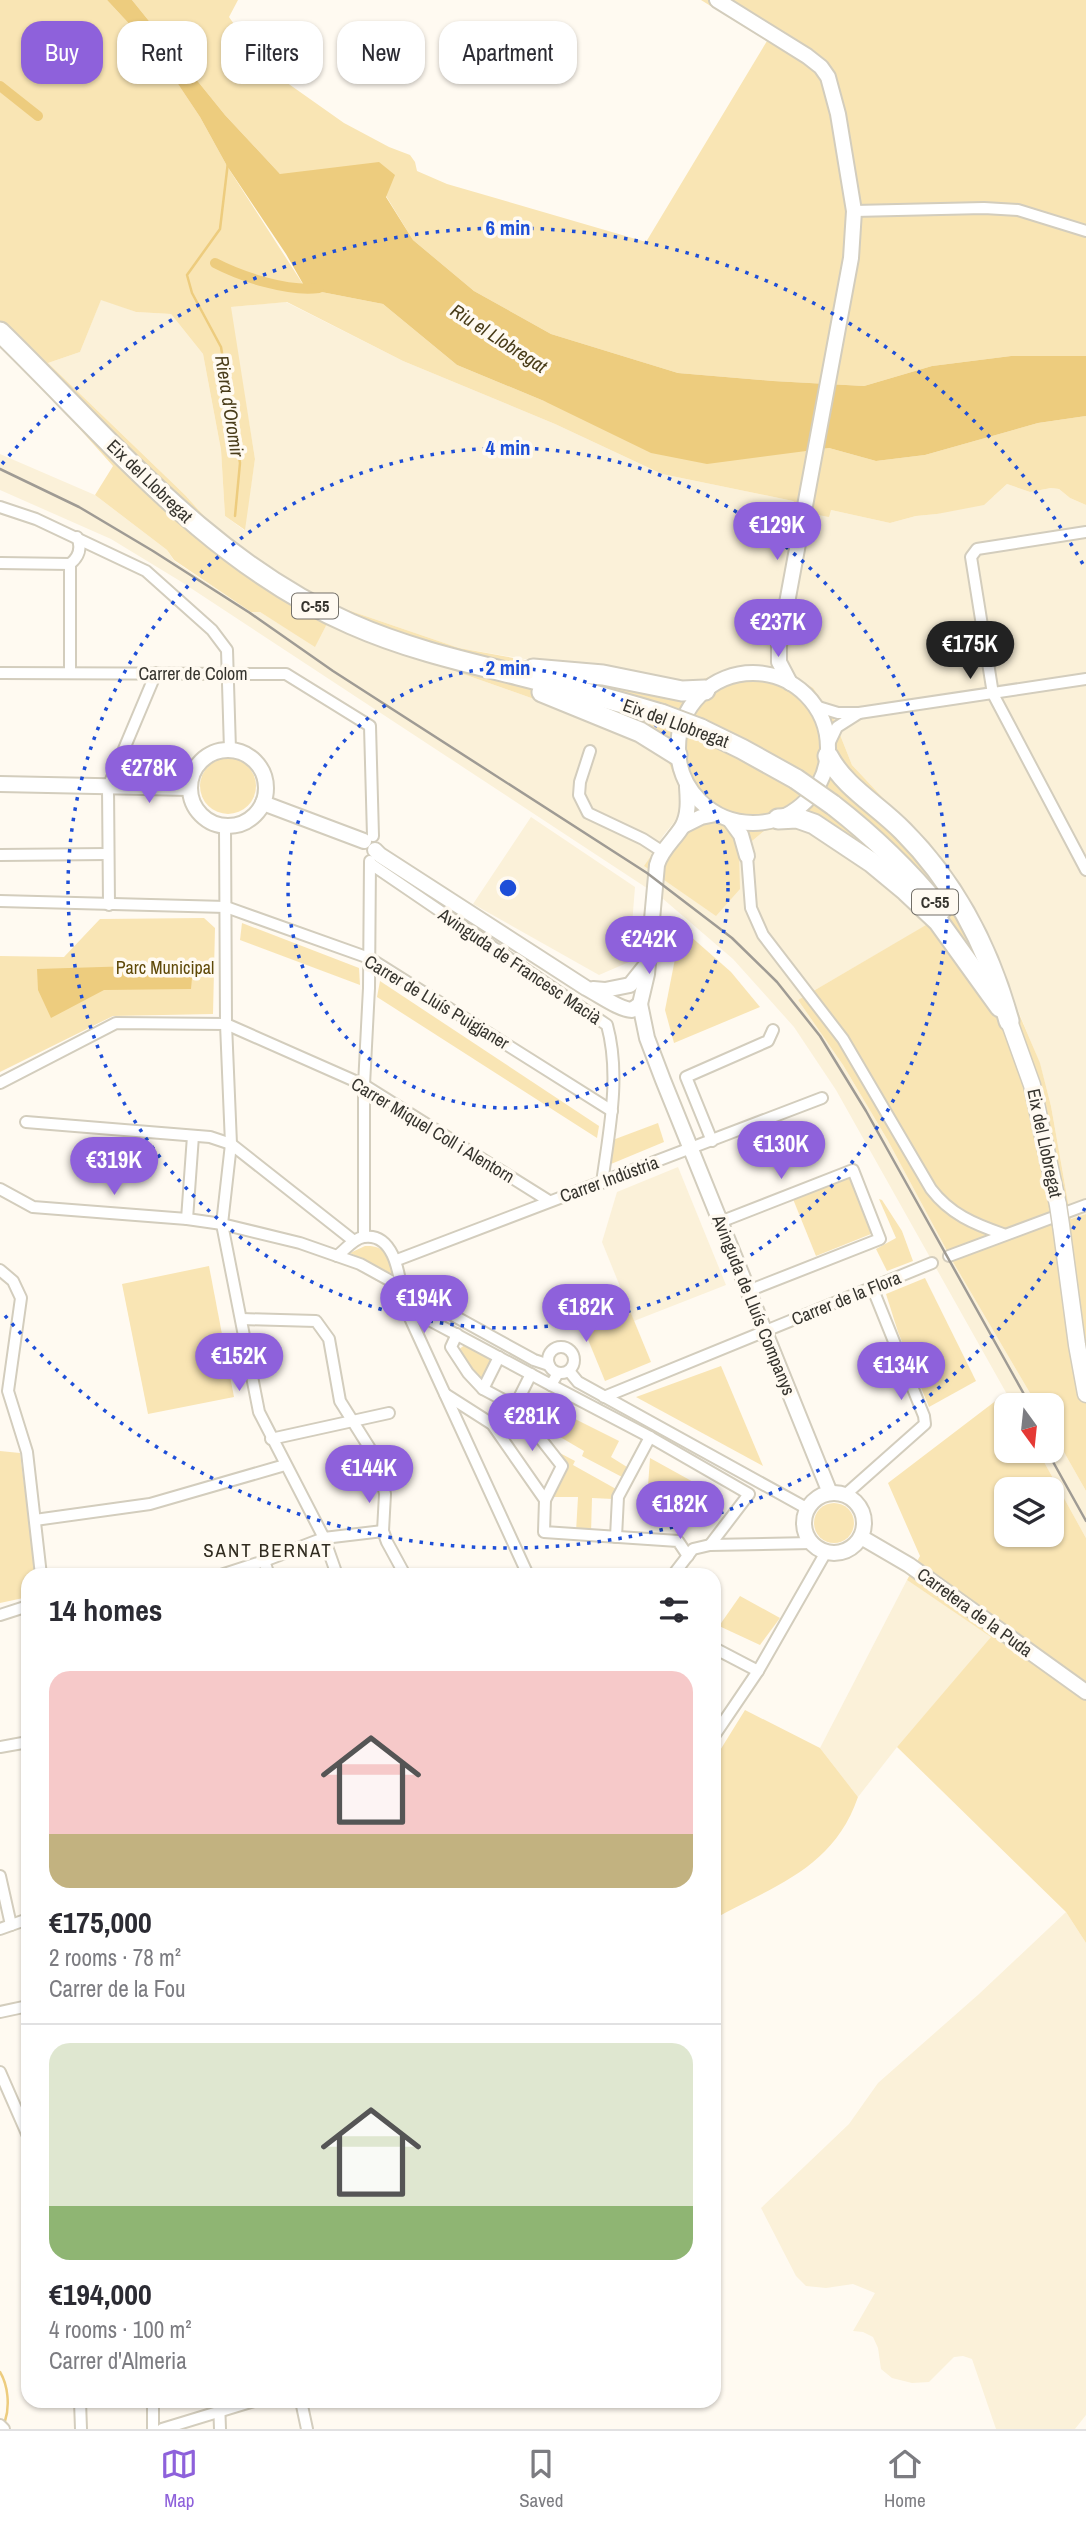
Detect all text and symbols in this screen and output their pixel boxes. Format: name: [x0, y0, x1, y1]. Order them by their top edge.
chip: Buy: [21, 21, 103, 84]
chip: Rent: [117, 21, 207, 84]
chip: Filters: [221, 21, 323, 84]
chip: New: [337, 21, 425, 84]
chip: Apartment: [439, 21, 577, 84]
text: 6 min: [486, 213, 530, 242]
water label: Riu el Llobregat: [446, 297, 553, 379]
water label: Riera d'Oromir: [209, 353, 251, 459]
text: 4 min: [486, 433, 530, 462]
street label: Eix del Llobregat: [101, 434, 199, 528]
pin: €129K: [728, 503, 826, 562]
text: €129K: [749, 509, 805, 540]
road number: C-55: [292, 594, 338, 618]
pin: €237K: [729, 600, 827, 659]
text: €237K: [750, 606, 806, 637]
pin: €175K: [921, 622, 1019, 681]
text: €175K: [942, 628, 998, 659]
text: 2 min: [486, 653, 530, 682]
street label: Carrer de Colom: [138, 661, 248, 686]
street label: Eix del Llobregat: [620, 692, 732, 754]
pin: €278K: [100, 746, 198, 805]
text: €278K: [121, 752, 177, 783]
centre of rings: [496, 876, 520, 900]
road number: C-55: [912, 890, 958, 914]
street label: Avinguda de Francesc Macià: [433, 901, 606, 1030]
pin: €242K: [600, 916, 698, 976]
text: €242K: [621, 923, 677, 954]
street label: Carrer de Lluís Puigjaner: [360, 949, 514, 1055]
park label: Parc Municipal: [116, 955, 214, 980]
street label: Carrer Miquel Coll i Alentorn: [347, 1071, 519, 1189]
street label: Eix del Llobregat: [1021, 1086, 1069, 1200]
pin: €130K: [732, 1122, 830, 1181]
text: €130K: [753, 1128, 809, 1159]
pin: €319K: [65, 1138, 163, 1197]
text: €319K: [86, 1144, 142, 1175]
street label: Carrer Indústria: [556, 1150, 662, 1208]
street label: Avinguda de Lluís Companys: [706, 1210, 802, 1399]
street label: Carrer de la Flora: [788, 1265, 904, 1331]
pin: €194K: [375, 1276, 473, 1335]
text: €194K: [396, 1282, 452, 1313]
pin: €182K: [537, 1284, 635, 1344]
text: €182K: [558, 1291, 614, 1322]
pin: €152K: [190, 1334, 288, 1393]
text: €152K: [211, 1340, 267, 1371]
pin: €134K: [852, 1342, 950, 1402]
text: €134K: [873, 1349, 929, 1380]
north arrow: [994, 1393, 1064, 1463]
map controls: [994, 1393, 1064, 1547]
pin: €281K: [483, 1394, 581, 1453]
text: €281K: [504, 1400, 560, 1431]
pin: €144K: [320, 1446, 418, 1505]
text: €144K: [341, 1452, 397, 1483]
button: layers: [994, 1477, 1064, 1547]
pin: €182K: [631, 1482, 729, 1541]
text: €182K: [652, 1488, 708, 1519]
district label: SANT BERNAT: [203, 1537, 333, 1563]
street label: Carretera de la Puda: [912, 1562, 1038, 1662]
text: 14 homes: [49, 1590, 163, 1630]
icon: filters: [655, 1591, 693, 1629]
icon: home: [308, 1717, 434, 1843]
text: €175,000: [49, 1902, 152, 1942]
text: 2 rooms · 78 m²: [49, 1942, 181, 1973]
text: Carrer de la Fou: [49, 1973, 185, 2004]
icon: home: [308, 2089, 434, 2215]
text: €194,000: [49, 2274, 152, 2314]
text: 4 rooms · 100 m²: [49, 2314, 192, 2345]
text: Carrer d'Almeria: [49, 2345, 187, 2376]
tab: Map: [160, 2445, 198, 2513]
tab: Saved: [519, 2445, 563, 2513]
tab: Home: [884, 2445, 926, 2513]

